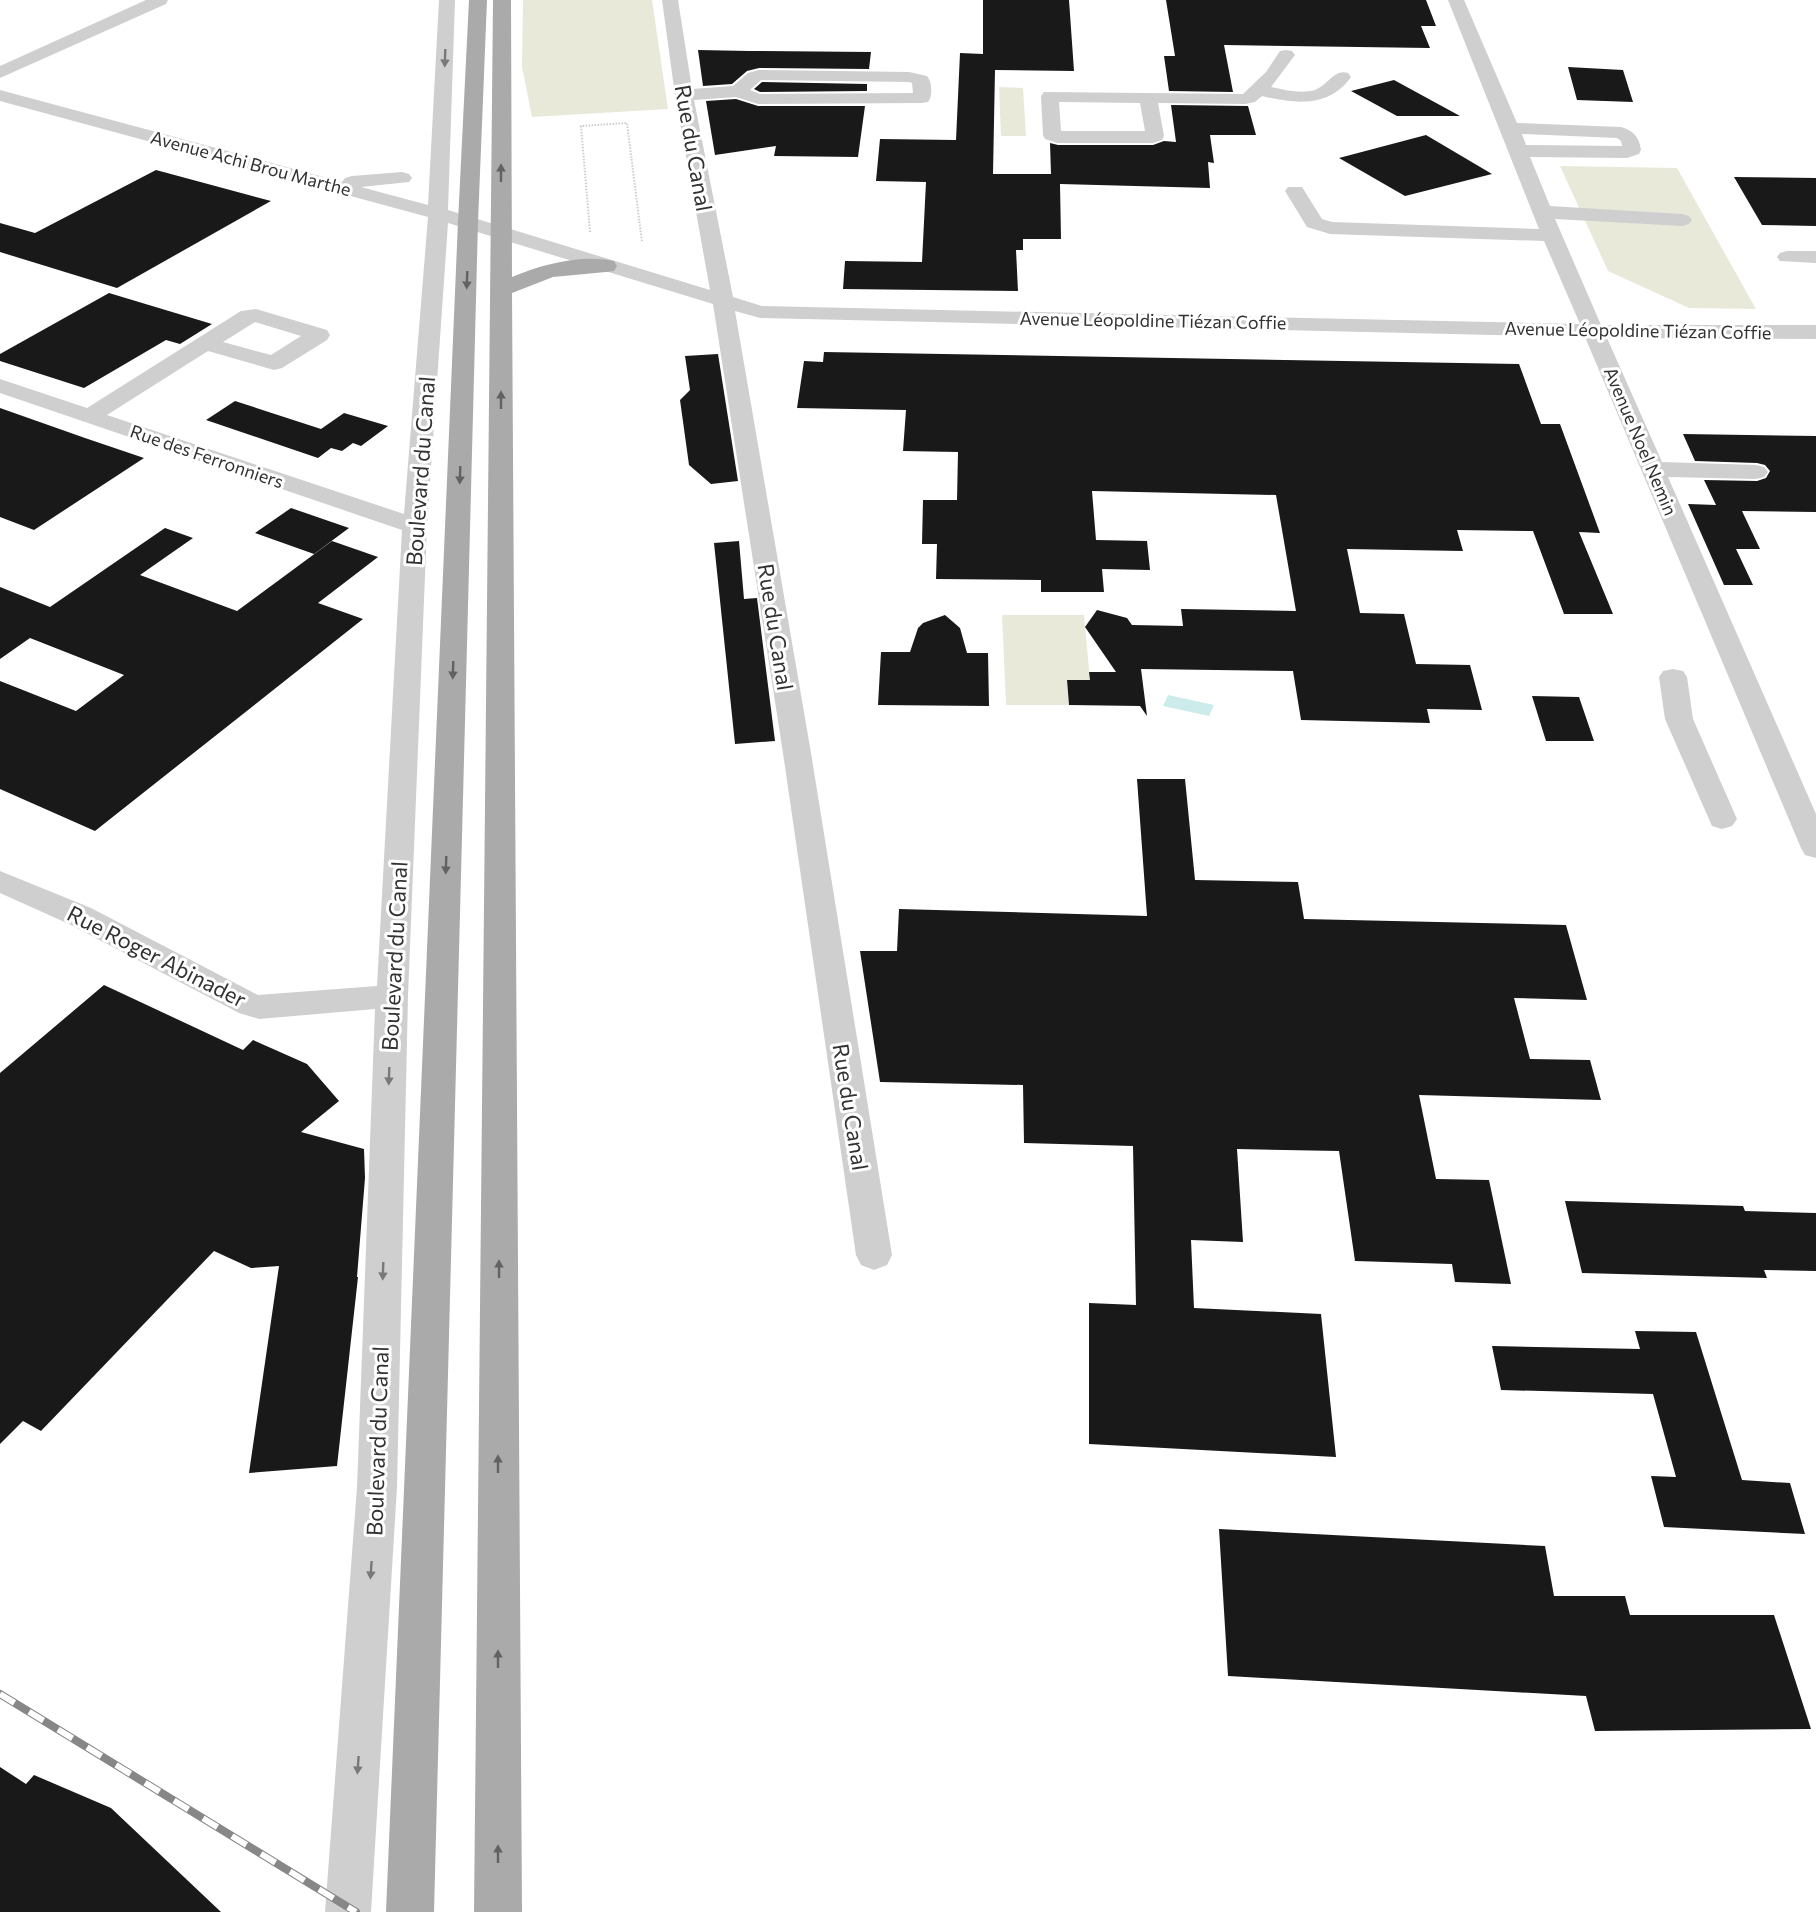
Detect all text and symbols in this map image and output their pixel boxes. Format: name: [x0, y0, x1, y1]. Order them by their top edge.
one-way arrow: [440, 49, 449, 68]
street label: Rue du Canal: [670, 83, 718, 213]
street label: Avenue Achi Brou Marthe: [148, 126, 354, 200]
one-way arrow: [496, 164, 506, 183]
one-way arrow: [462, 270, 471, 289]
street label: Avenue Léopoldine Tiézan Coffie: [1019, 307, 1287, 333]
street label: Avenue Léopoldine Tiézan Coffie: [1504, 317, 1772, 343]
street label: Avenue Noel Nemin: [1600, 364, 1682, 518]
street label: Boulevard du Canal: [400, 375, 440, 567]
one-way arrow: [496, 390, 506, 409]
street label: Rue des Ferronniers: [128, 419, 286, 493]
one-way arrow: [455, 465, 464, 484]
street label: Rue du Canal: [753, 562, 799, 692]
one-way arrow: [448, 660, 458, 679]
one-way arrow: [442, 855, 451, 874]
street label: Boulevard du Canal: [376, 860, 412, 1052]
street label: Rue Roger Abinader: [63, 899, 251, 1013]
street label: Rue du Canal: [828, 1042, 874, 1172]
one-way arrow: [385, 1066, 394, 1085]
one-way arrow: [494, 1259, 504, 1278]
one-way arrow: [379, 1261, 388, 1280]
street label: Boulevard du Canal: [360, 1346, 394, 1536]
one-way arrow: [493, 1454, 503, 1473]
one-way arrow: [366, 1561, 376, 1580]
one-way arrow: [493, 1649, 503, 1668]
one-way arrow: [353, 1755, 363, 1774]
one-way arrow: [493, 1844, 502, 1863]

